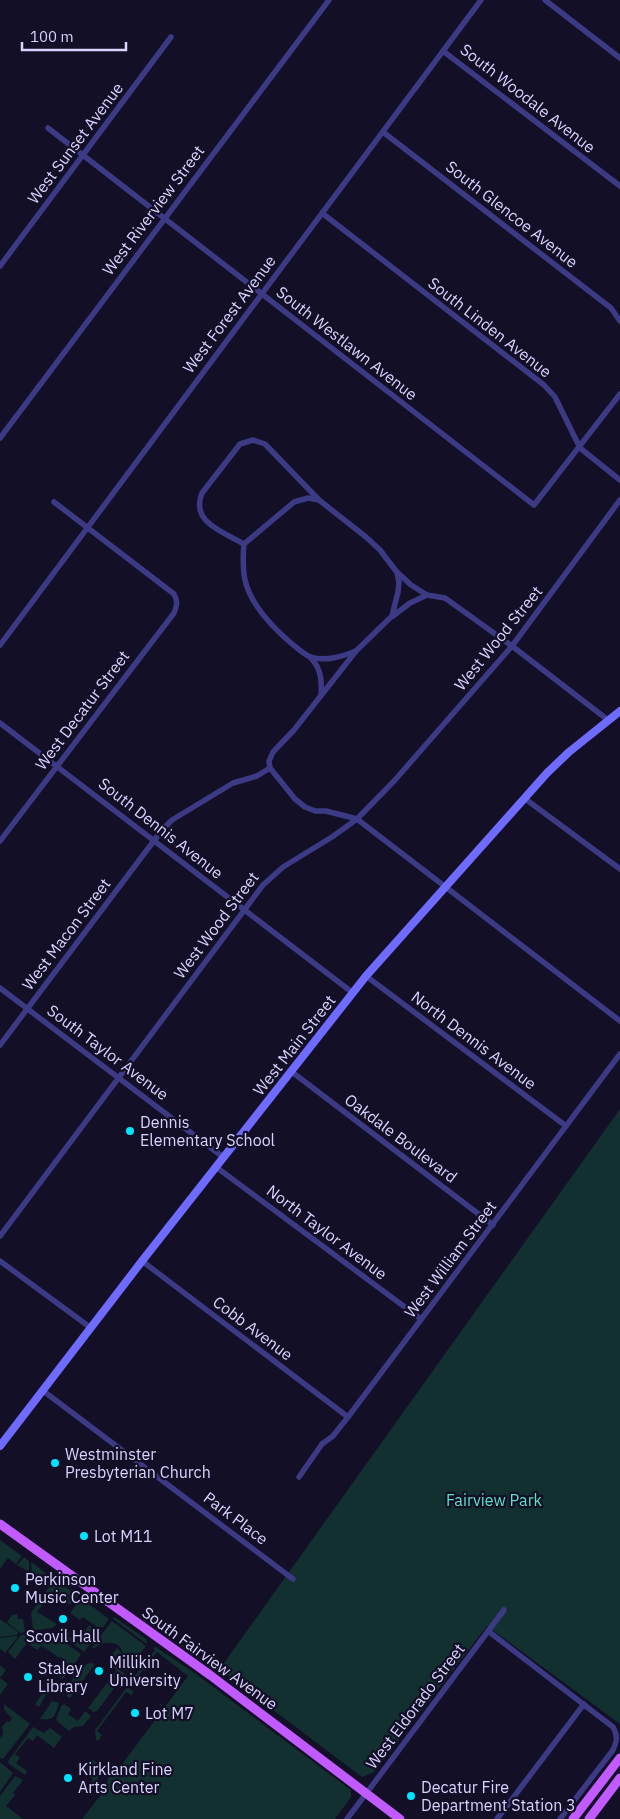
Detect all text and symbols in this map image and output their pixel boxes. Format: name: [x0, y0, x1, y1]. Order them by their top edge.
scale bar: [22, 20, 126, 52]
text: 100 m: [30, 27, 74, 46]
street label: South Woodale Avenue: [456, 39, 600, 157]
street label: West Sunset Avenue: [23, 78, 127, 208]
street label: West Riverview Street: [98, 141, 208, 279]
street label: South Glencoe Avenue: [442, 156, 582, 272]
street label: West Forest Avenue: [178, 251, 280, 377]
street label: South Linden Avenue: [424, 273, 556, 382]
street label: South Westlawn Avenue: [273, 282, 422, 404]
street label: West Wood Street: [450, 582, 546, 694]
street label: West Decatur Street: [31, 646, 133, 774]
street label: South Dennis Avenue: [95, 773, 227, 883]
street label: West Wood Street: [169, 868, 263, 982]
street label: West Macon Street: [17, 874, 115, 994]
street label: North Dennis Avenue: [408, 986, 541, 1094]
street label: West Main Street: [249, 991, 339, 1099]
street label: South Taylor Avenue: [43, 1000, 173, 1104]
street label: Oakdale Boulevard: [341, 1089, 461, 1187]
place label: Dennis Elementary School: [140, 1112, 275, 1150]
marker: Dennis Elementary School: [124, 1125, 136, 1137]
street label: North Taylor Avenue: [263, 1180, 391, 1284]
street label: West William Street: [400, 1197, 500, 1321]
street label: Cobb Avenue: [209, 1292, 297, 1365]
place label: Westminster Presbyterian Church: [65, 1444, 211, 1482]
marker: Westminster Presbyterian Church: [49, 1457, 61, 1469]
street label: Park Place: [200, 1487, 272, 1549]
park label: Fairview Park: [446, 1490, 543, 1510]
place label: Lot M11: [94, 1526, 152, 1546]
marker: Lot M11: [78, 1530, 90, 1542]
place label: Perkinson Music Center: [25, 1569, 119, 1607]
marker: Perkinson Music Center: [9, 1582, 21, 1594]
street label: South Fairview Avenue: [138, 1602, 282, 1714]
marker: Scovil Hall: [57, 1613, 69, 1625]
place label: Scovil Hall: [26, 1626, 100, 1646]
street label: West Eldorado Street: [361, 1639, 469, 1773]
place label: Millikin University: [109, 1652, 181, 1690]
place label: Staley Library: [38, 1658, 88, 1696]
marker: Millikin University: [93, 1665, 105, 1677]
marker: Staley Library: [22, 1671, 34, 1683]
place label: Lot M7: [145, 1703, 194, 1723]
marker: Lot M7: [129, 1707, 141, 1719]
place label: Kirkland Fine Arts Center: [78, 1759, 173, 1797]
marker: Kirkland Fine Arts Center: [62, 1772, 74, 1784]
place label: Decatur Fire Department Station 3: [421, 1777, 576, 1815]
marker: Decatur Fire Department Station 3: [405, 1790, 417, 1802]

